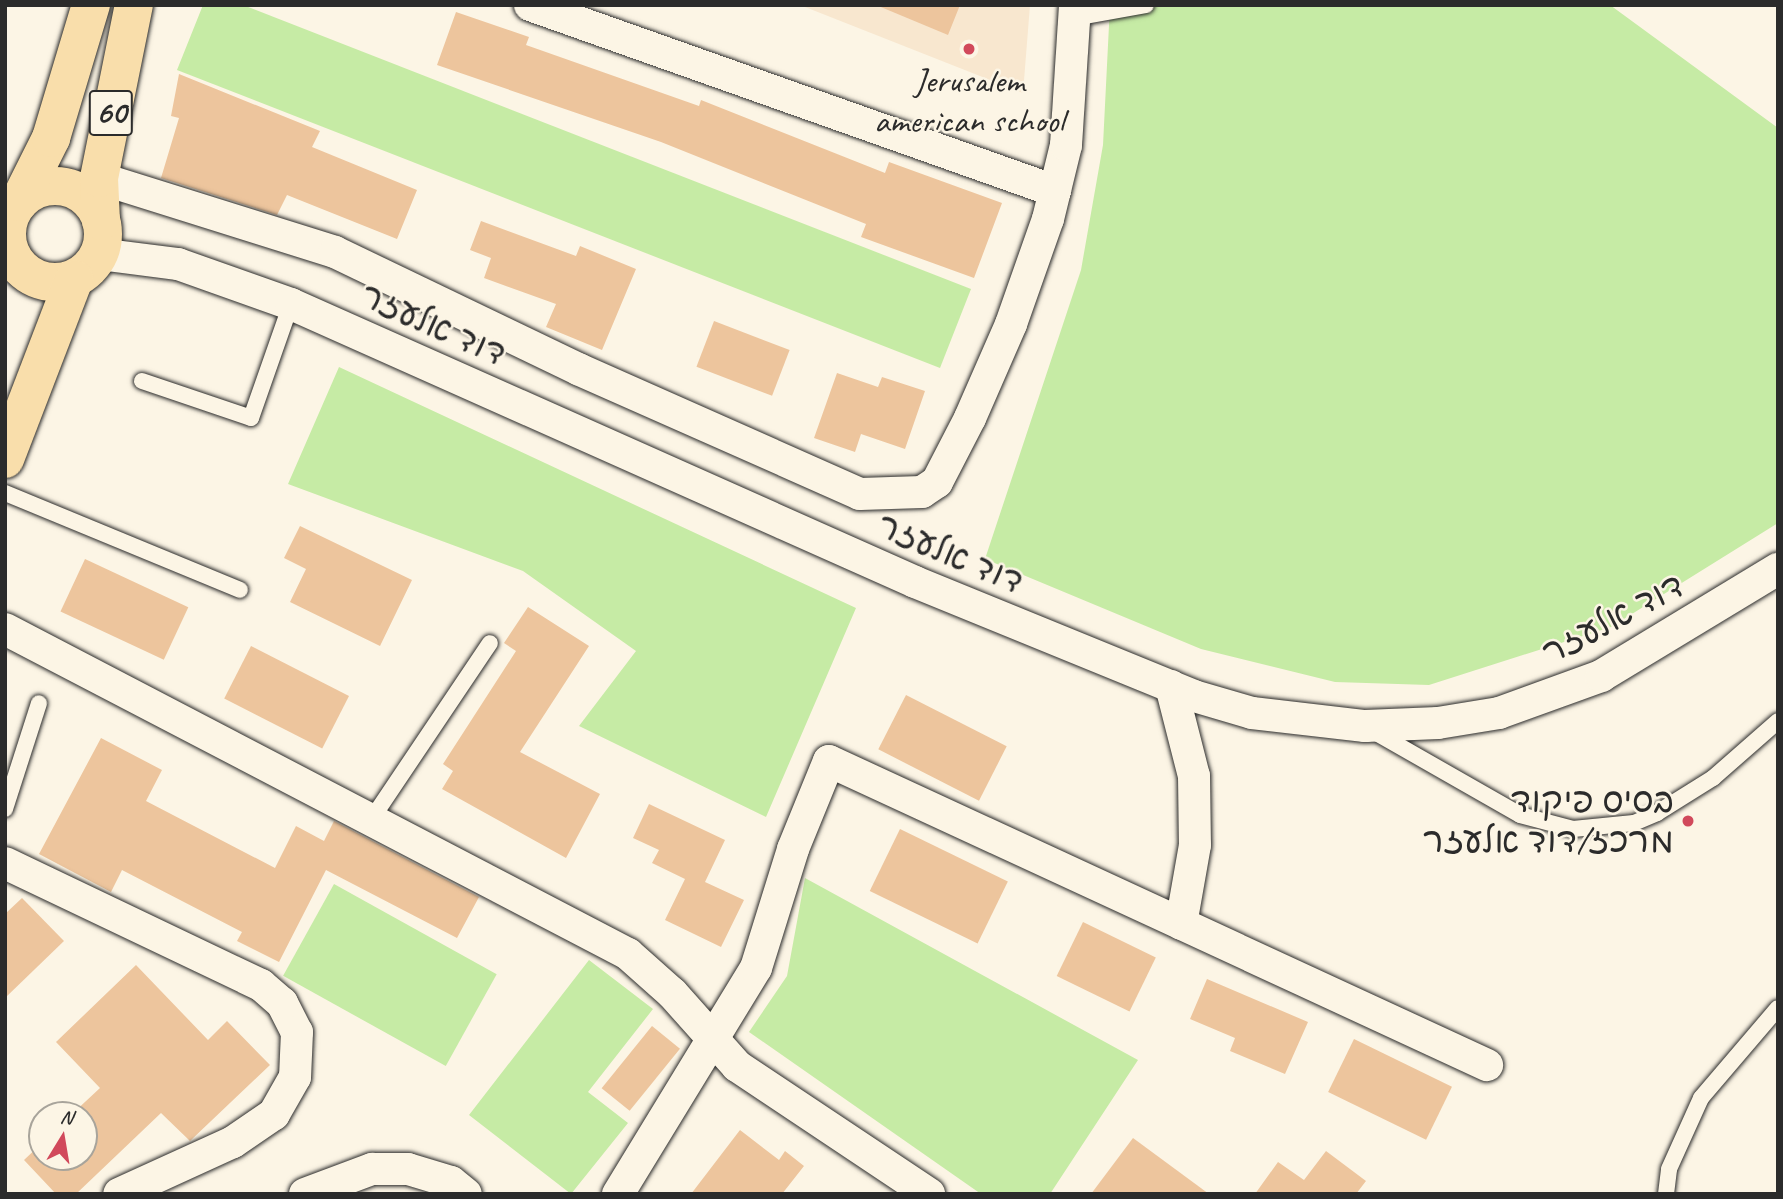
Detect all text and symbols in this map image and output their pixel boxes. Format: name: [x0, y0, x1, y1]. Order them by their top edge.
marker: Jerusalem american school: [961, 41, 977, 57]
place label: Jerusalem american school: [875, 60, 1063, 142]
road number: 60: [88, 83, 134, 142]
street label: דוד אלעזר: [354, 274, 512, 376]
street label: דוד אלעזר: [871, 505, 1029, 603]
street label: דוד אלעזר: [1535, 564, 1691, 674]
place label: בסיס פיקוד מרכז/דוד אלעזר: [1423, 780, 1674, 862]
marker: בסיס פיקוד מרכז/דוד אלעזר: [1680, 813, 1696, 829]
north arrow: [28, 1101, 98, 1171]
text: N: [59, 1104, 75, 1130]

